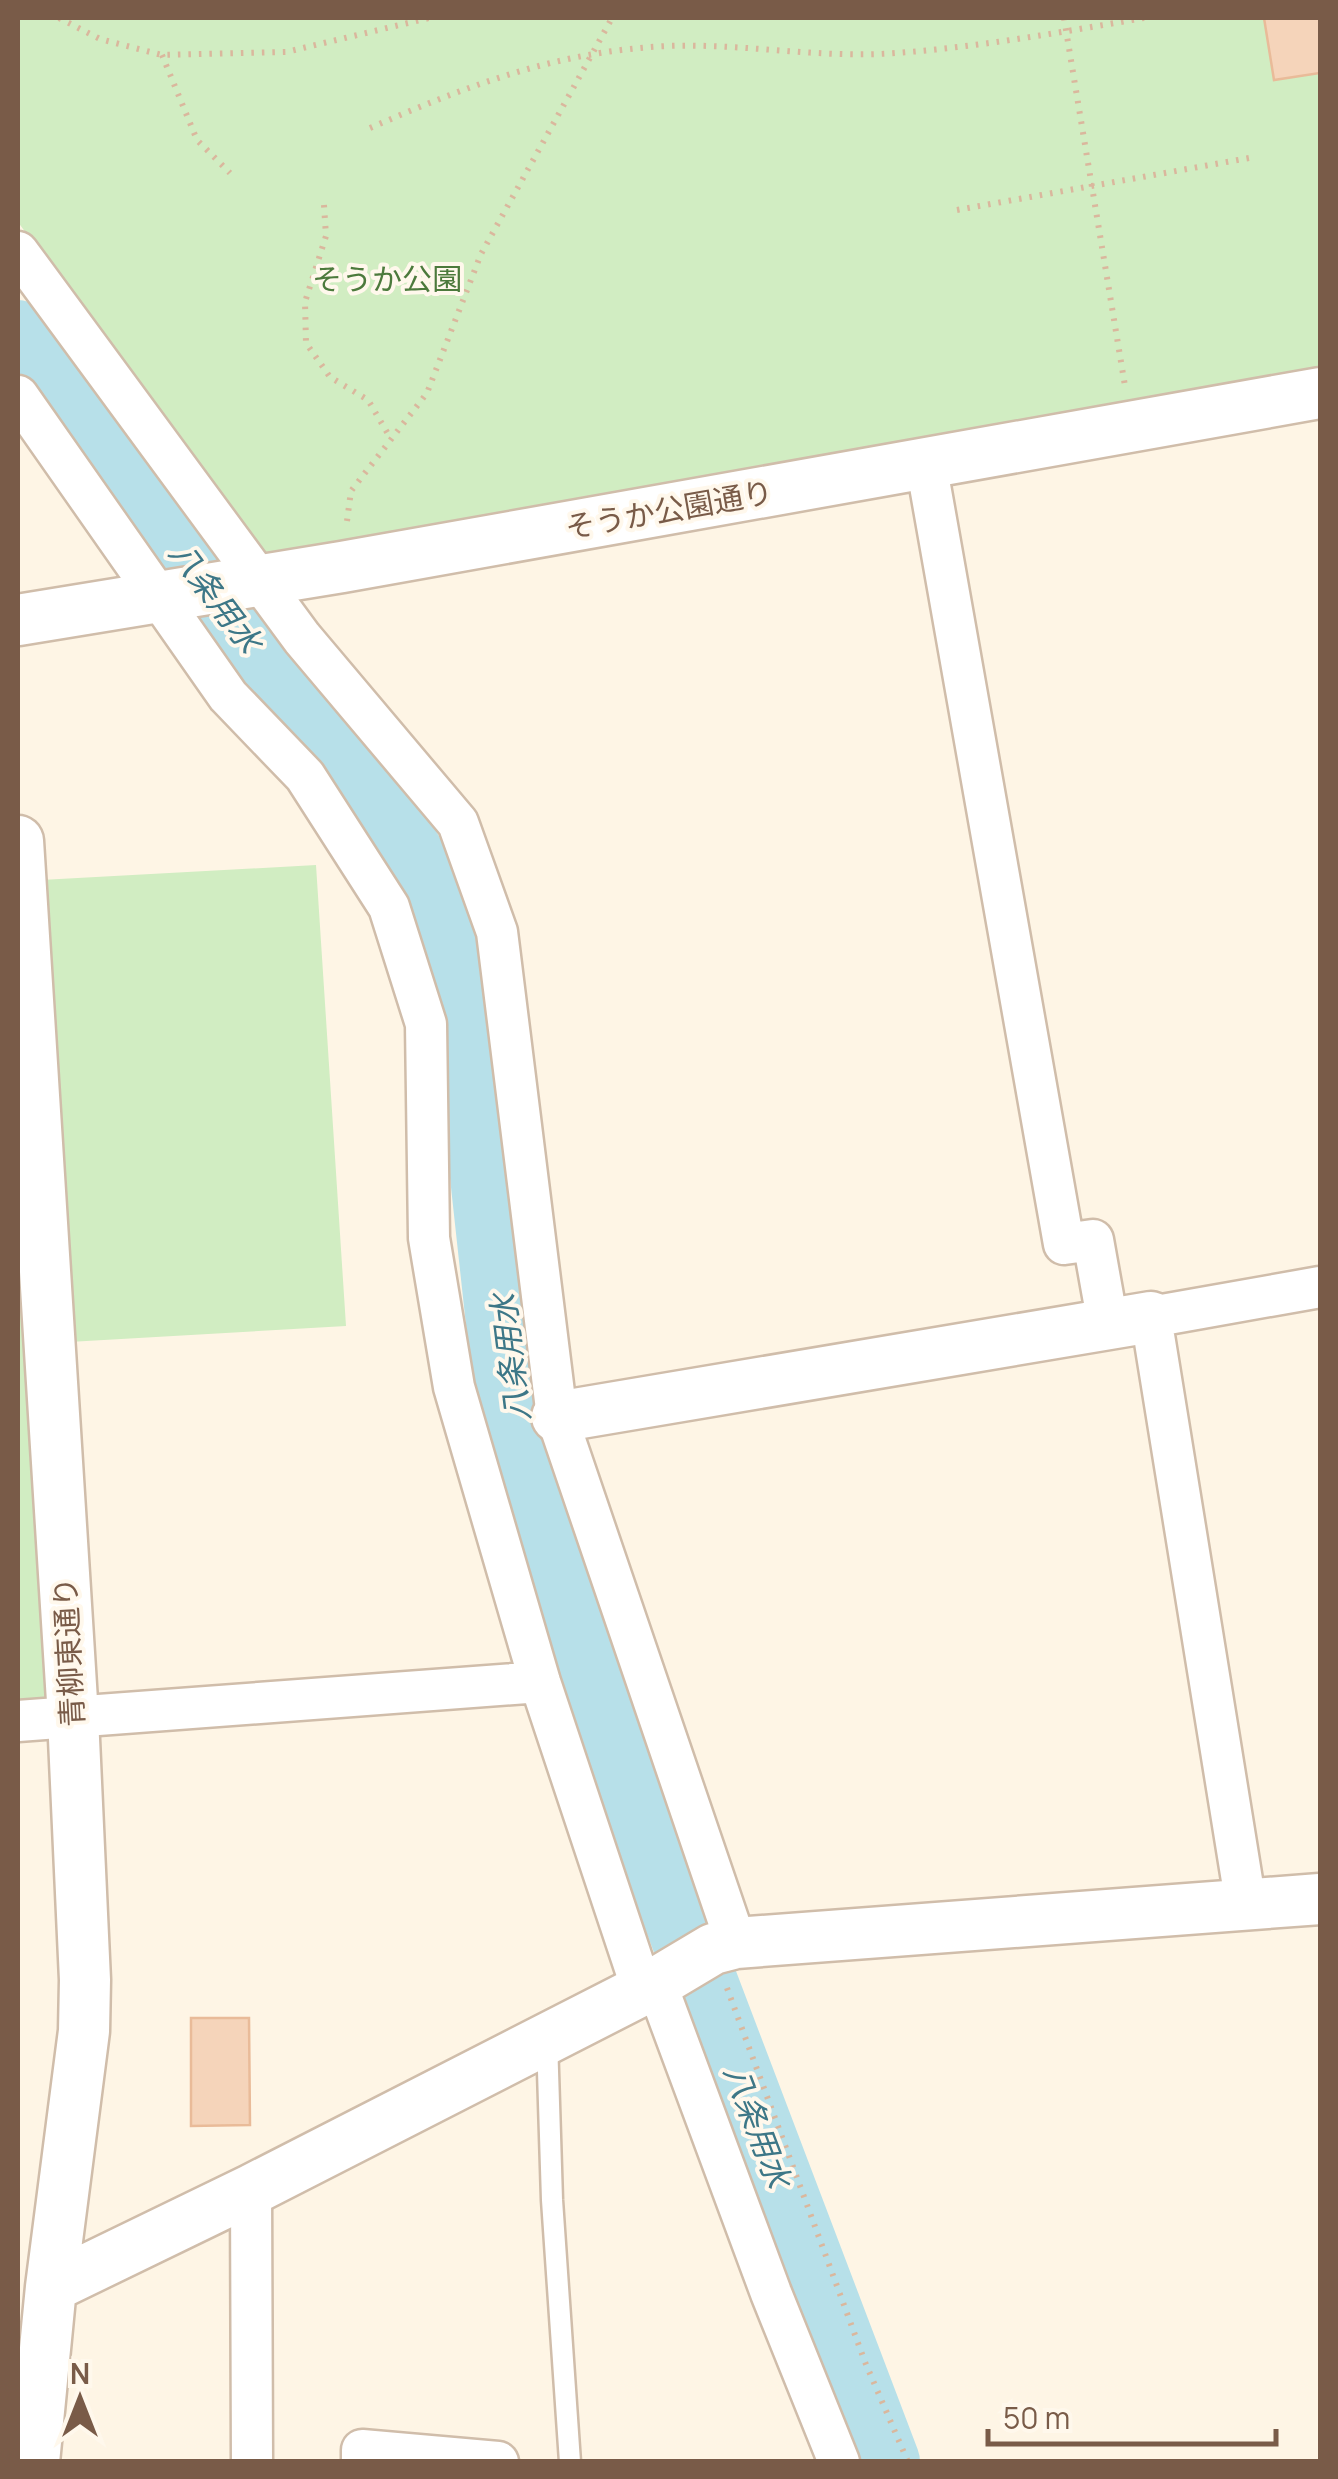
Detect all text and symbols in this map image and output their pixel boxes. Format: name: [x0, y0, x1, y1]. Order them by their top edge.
park label: そうか公園: [312, 258, 462, 299]
street label: そうか公園通り: [562, 471, 776, 547]
water label: 八条用水: [160, 533, 274, 664]
water label: 八条用水: [480, 1289, 540, 1424]
street label: 青柳東通り: [44, 1576, 92, 1728]
water label: 八条用水: [715, 2058, 803, 2196]
north arrow: [30, 2349, 130, 2449]
text: N: [70, 2354, 90, 2392]
scale bar: [988, 2384, 1276, 2446]
text: 50 m: [1003, 2397, 1070, 2438]

